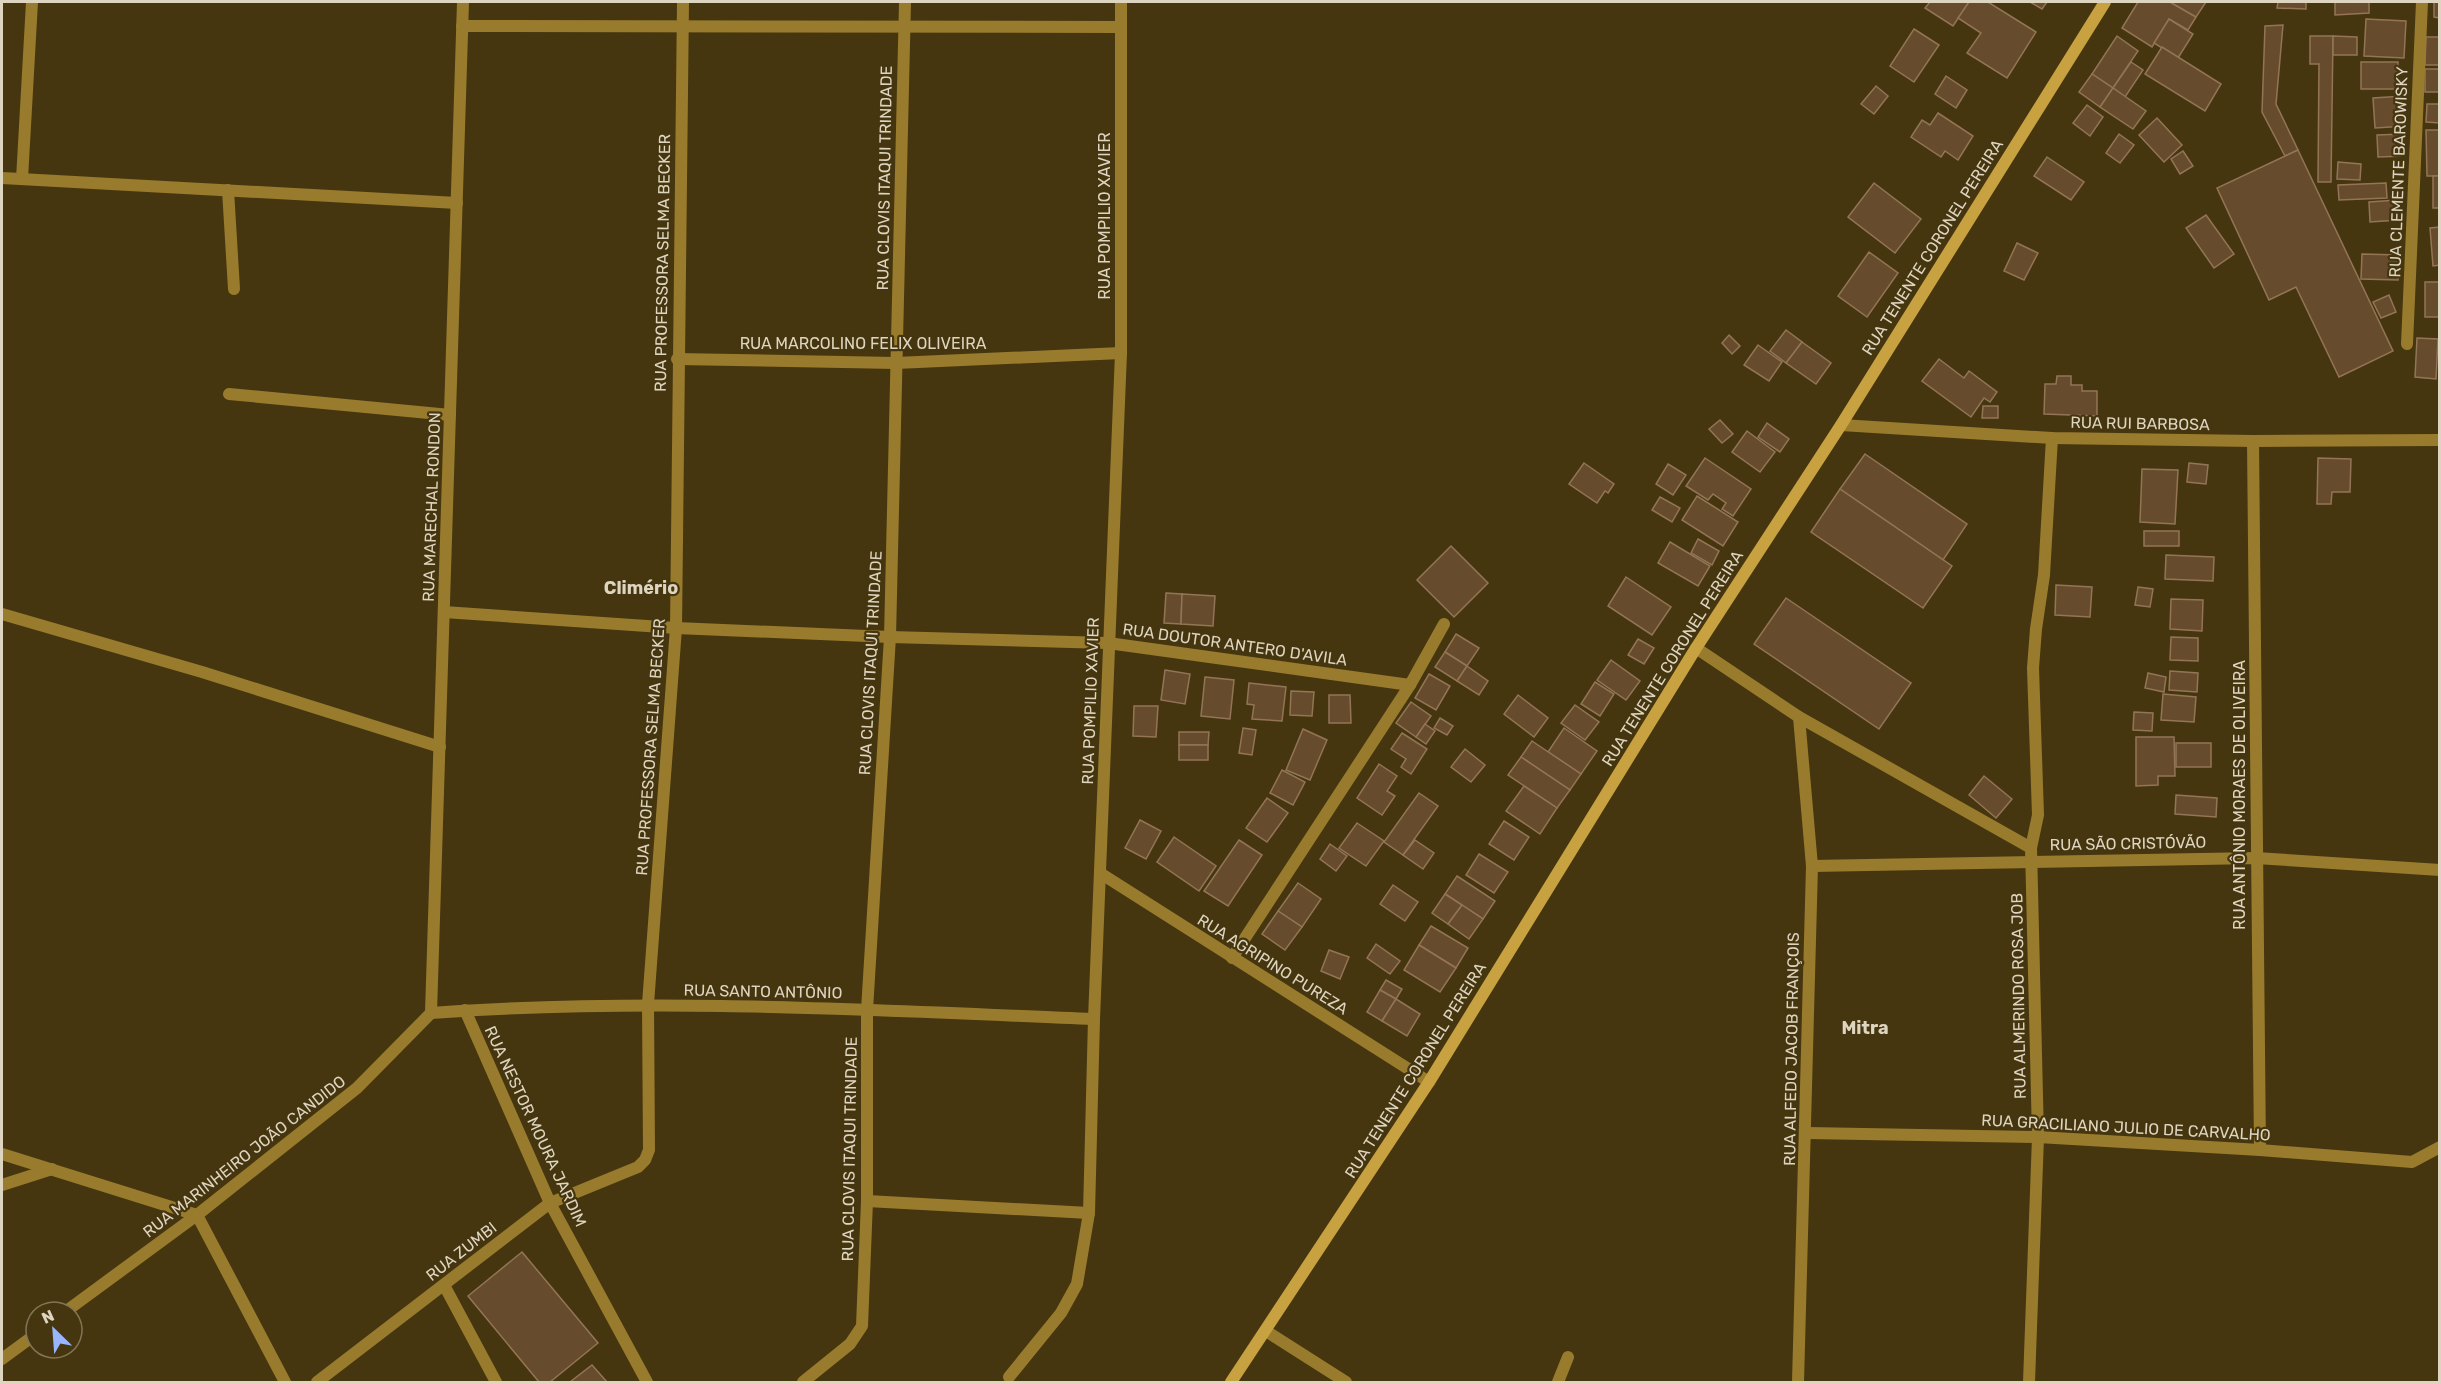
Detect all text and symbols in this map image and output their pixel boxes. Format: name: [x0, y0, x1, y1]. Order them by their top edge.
street label: RUA CLOVIS ITAQUI TRINDADE: [873, 65, 896, 291]
street label: RUA CLEMENTE BAROWISKY: [2385, 66, 2412, 278]
street label: RUA POMPILIO XAVIER: [1095, 132, 1114, 300]
street label: RUA PROFESSORA SELMA BECKER: [651, 134, 674, 392]
street label: RUA TENENTE CORONEL PEREIRA: [1858, 136, 2007, 359]
street label: RUA MARCOLINO FELIX OLIVEIRA: [740, 334, 987, 353]
street label: RUA MARECHAL RONDON: [419, 412, 444, 602]
street label: RUA RUI BARBOSA: [2070, 413, 2210, 434]
street label: RUA TENENTE CORONEL PEREIRA: [1598, 547, 1747, 770]
street label: RUA CLOVIS ITAQUI TRINDADE: [855, 550, 886, 776]
district label: Climério: [604, 577, 678, 599]
street label: RUA POMPILIO XAVIER: [1078, 617, 1103, 785]
street label: RUA PROFESSORA SELMA BECKER: [632, 618, 669, 876]
street label: RUA DOUTOR ANTERO D'AVILA: [1121, 619, 1349, 670]
street label: RUA ANTÔNIO MORAES DE OLIVEIRA: [2229, 660, 2249, 930]
street label: RUA SÃO CRISTÓVÃO: [2050, 832, 2206, 854]
street label: RUA ALMERINDO ROSA JOB: [2007, 893, 2030, 1099]
street label: RUA AGRIPINO PUREZA: [1194, 910, 1352, 1019]
street label: RUA ALFEDO JACOB FRANÇOIS: [1780, 932, 1803, 1166]
street label: RUA TENENTE CORONEL PEREIRA: [1341, 959, 1490, 1182]
street label: RUA SANTO ANTÔNIO: [683, 980, 843, 1002]
district label: Mitra: [1841, 1017, 1889, 1039]
street label: RUA NESTOR MOURA JARDIM: [481, 1023, 590, 1230]
street label: RUA CLOVIS ITAQUI TRINDADE: [838, 1036, 861, 1262]
street label: RUA MARINHEIRO JOÃO CANDIDO: [139, 1071, 349, 1241]
street label: RUA GRACILIANO JULIO DE CARVALHO: [1981, 1110, 2271, 1145]
street label: RUA ZUMBI: [422, 1218, 500, 1285]
north arrow: [24, 1300, 84, 1360]
text: N: [39, 1306, 57, 1328]

